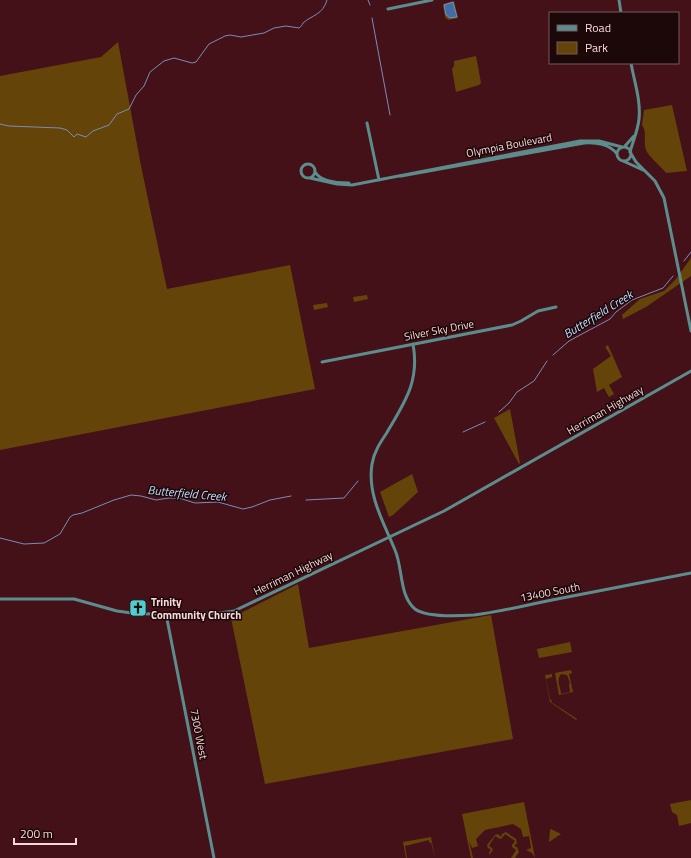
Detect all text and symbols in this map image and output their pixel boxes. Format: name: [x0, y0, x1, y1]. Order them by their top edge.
legend: [549, 12, 679, 64]
text: Road: [585, 18, 611, 37]
text: Park: [585, 38, 608, 57]
street label: Olympia Boulevard: [465, 129, 553, 161]
water label: Butterfield Creek: [559, 284, 638, 343]
street label: Silver Sky Drive: [403, 315, 476, 345]
street label: Herriman Highway: [564, 381, 647, 439]
water label: Butterfield Creek: [147, 480, 229, 506]
street label: Herriman Highway: [251, 547, 336, 599]
street label: 13400 South: [519, 578, 581, 606]
place label: Trinity Community Church: [151, 594, 241, 623]
church icon: Trinity Community Church: [128, 598, 148, 618]
street label: 7300 West: [186, 707, 212, 761]
scale bar: [14, 820, 76, 846]
text: 200 m: [20, 824, 53, 843]

